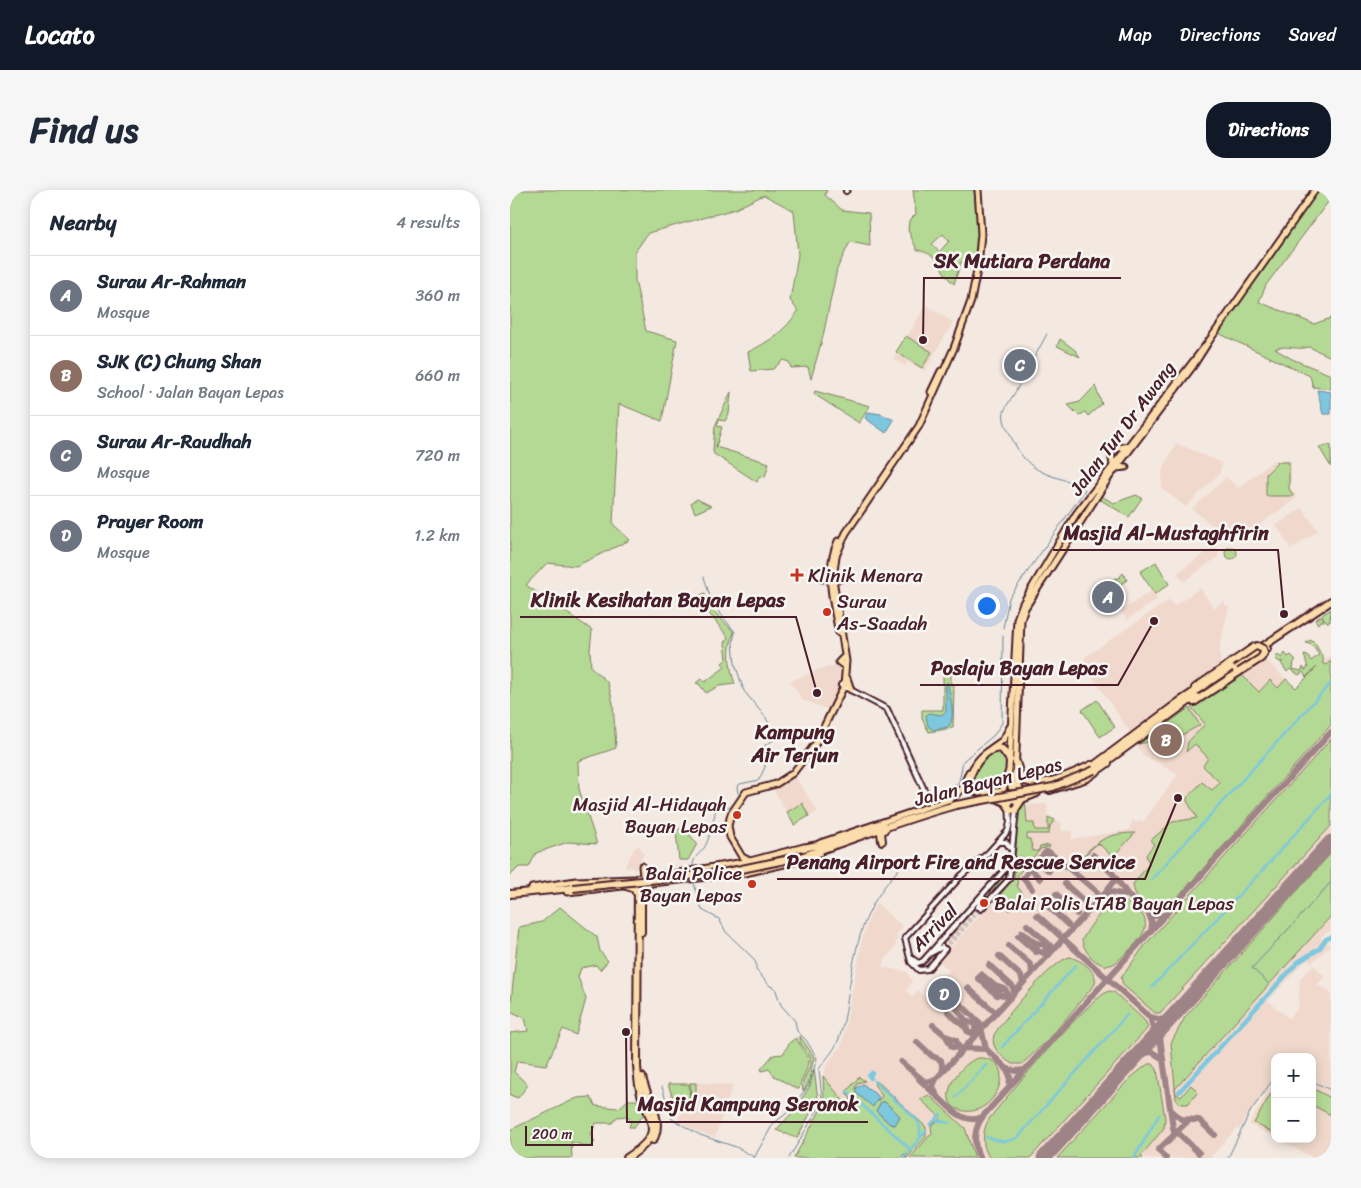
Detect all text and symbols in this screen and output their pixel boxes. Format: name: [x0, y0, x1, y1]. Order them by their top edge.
text: Locato: [25, 14, 95, 56]
text: Map: [1119, 19, 1152, 51]
text: Directions: [1180, 19, 1261, 51]
text: Saved: [1289, 19, 1336, 51]
text: Find us: [30, 99, 138, 161]
button: Directions: [1206, 102, 1331, 158]
text: Nearby: [50, 204, 116, 242]
text: 4 results: [396, 208, 460, 237]
callout: SK Mutiara Perdana: [924, 243, 1121, 278]
text: SK Mutiara Perdana: [933, 244, 1110, 279]
text: Surau Ar-Rahman: [97, 265, 246, 298]
text: A: [61, 281, 71, 310]
text: 360 m: [416, 281, 460, 310]
text: Mosque: [97, 298, 150, 327]
text: SJK (C) Chung Shan: [97, 345, 261, 378]
pin: C: [1004, 346, 1036, 384]
street label: Jalan Tun Dr Awang: [1060, 354, 1184, 504]
text: B: [61, 361, 71, 390]
text: 660 m: [415, 361, 460, 390]
text: School · Jalan Bayan Lepas: [97, 378, 284, 407]
text: Surau Ar-Raudhah: [97, 425, 251, 458]
text: C: [61, 441, 71, 470]
text: 720 m: [415, 441, 460, 470]
text: Mosque: [97, 458, 150, 487]
text: Prayer Room: [97, 505, 203, 538]
callout: Masjid Al-Mustaghfirin: [1053, 515, 1278, 550]
text: Masjid Al-Mustaghfirin: [1062, 516, 1269, 551]
text: D: [61, 521, 71, 550]
text: 1.2 km: [414, 521, 460, 550]
text: Mosque: [97, 538, 150, 567]
place label: Klinik Menara: [808, 559, 923, 592]
marker: Klinik Menara: [790, 568, 804, 582]
pin: A: [1092, 578, 1124, 616]
callout: Klinik Kesihatan Bayan Lepas: [520, 582, 796, 617]
text: Klinik Kesihatan Bayan Lepas: [530, 583, 786, 618]
place label: Surau As-Saadah: [836, 585, 928, 640]
your location: [974, 593, 1000, 619]
marker: Surau As-Saadah: [821, 606, 833, 618]
callout: Poslaju Bayan Lepas: [920, 650, 1118, 685]
text: Poslaju Bayan Lepas: [931, 651, 1108, 686]
district label: Kampung Air Terjun: [750, 715, 839, 773]
pin: B: [1150, 721, 1182, 759]
street label: Jalan Bayan Lepas: [910, 747, 1065, 816]
place label: Masjid Al-Hidayah Bayan Lepas: [573, 788, 727, 843]
marker: Masjid Al-Hidayah Bayan Lepas: [731, 809, 743, 821]
callout: Penang Airport Fire and Rescue Service: [777, 844, 1145, 879]
text: Penang Airport Fire and Rescue Service: [786, 845, 1136, 880]
place label: Balai Police Bayan Lepas: [640, 857, 742, 912]
marker: Balai Police Bayan Lepas: [746, 878, 758, 890]
place label: Balai Polis LTAB Bayan Lepas: [994, 887, 1234, 920]
street label: Arrival: [902, 895, 966, 960]
marker: Balai Polis LTAB Bayan Lepas: [978, 897, 990, 909]
pin: D: [928, 975, 960, 1013]
map controls: [1271, 1053, 1316, 1143]
button: +: [1271, 1053, 1316, 1098]
callout: Masjid Kampung Seronok: [627, 1087, 868, 1122]
text: Masjid Kampung Seronok: [637, 1087, 860, 1122]
button: −: [1271, 1098, 1316, 1143]
text: 200 m: [532, 1122, 572, 1147]
scale bar: [525, 1123, 592, 1146]

